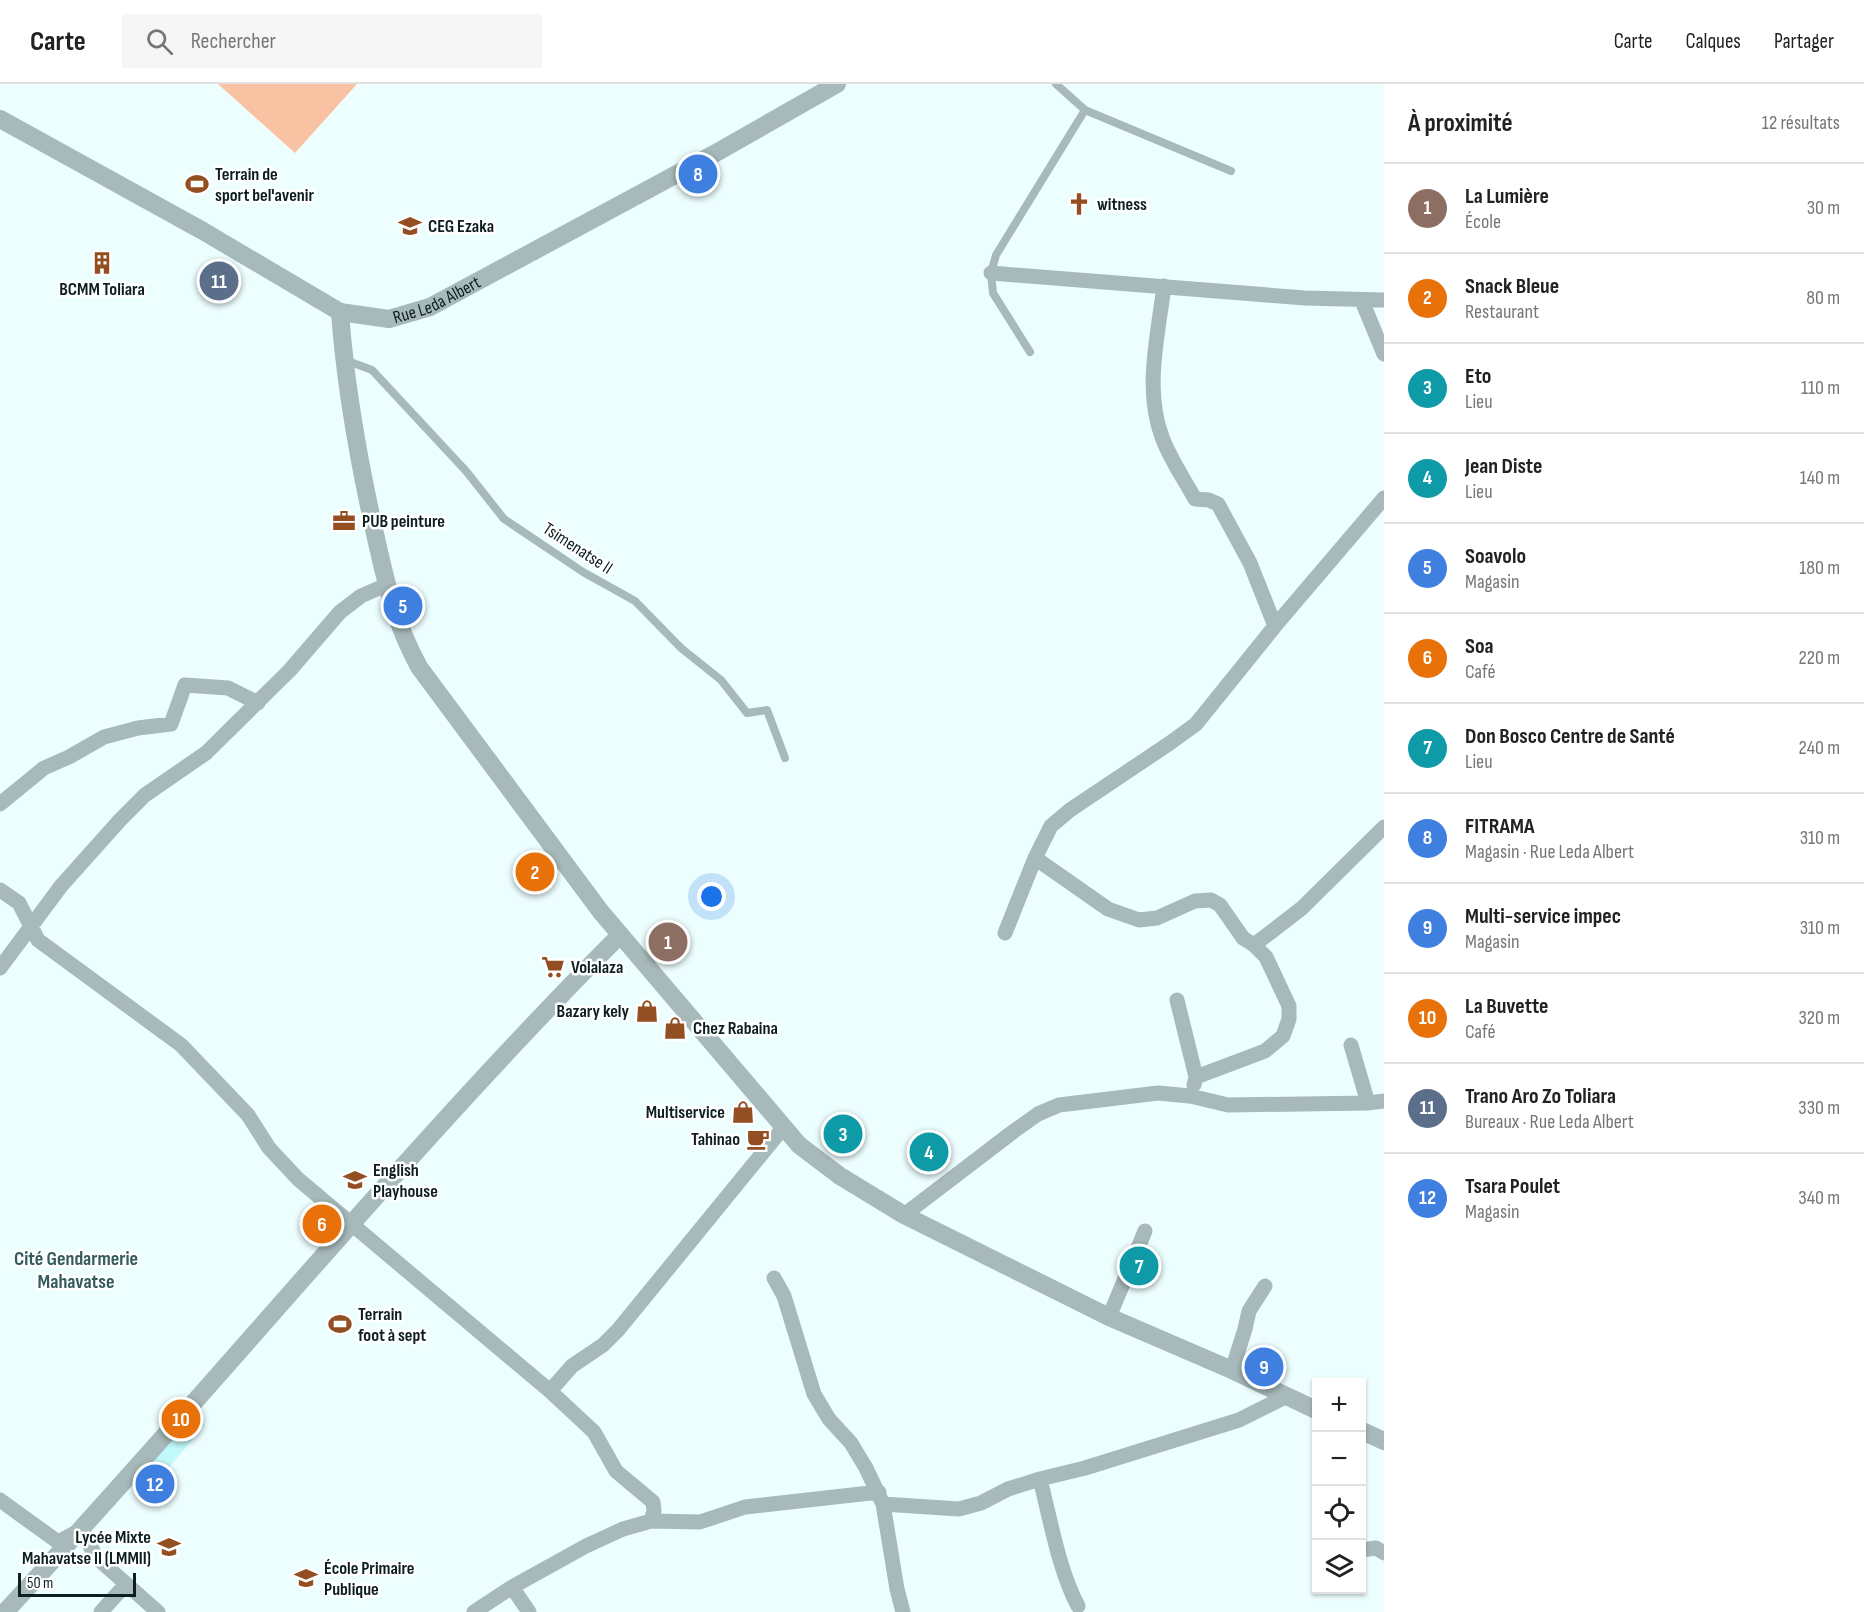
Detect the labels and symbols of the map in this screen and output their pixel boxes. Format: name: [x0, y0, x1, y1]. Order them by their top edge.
pin: 8: [678, 152, 718, 196]
place label: Terrain de sport bel'avenir: [215, 164, 314, 206]
sports icon: Terrain de sport bel'avenir: [184, 171, 210, 197]
church icon: witness: [1066, 191, 1092, 217]
place label: witness: [1097, 194, 1147, 215]
school or university icon: CEG Ezaka: [397, 213, 423, 239]
place label: CEG Ezaka: [428, 216, 494, 237]
building icon: BCMM Toliara: [89, 250, 115, 276]
pin: 11: [200, 258, 238, 304]
street label: Rue Leda Albert: [391, 272, 485, 328]
place label: BCMM Toliara: [59, 279, 145, 300]
office icon: PUB peinture: [331, 508, 357, 534]
place label: PUB peinture: [362, 511, 445, 532]
street label: Tsimenatse II: [539, 518, 616, 579]
pin: 5: [384, 584, 422, 628]
pin: 2: [516, 850, 554, 894]
your location: [697, 882, 726, 911]
pin: 1: [648, 920, 688, 964]
supermarket icon: Volalaza: [540, 954, 566, 980]
place label: Volalaza: [571, 957, 623, 978]
shop icon: Bazary kely: [634, 998, 660, 1024]
place label: Bazary kely: [557, 1001, 629, 1022]
shop icon: Chez Rabaina: [662, 1015, 688, 1041]
place label: Chez Rabaina: [693, 1018, 778, 1039]
shop icon: Multiservice: [730, 1099, 756, 1125]
place label: Multiservice: [646, 1102, 725, 1123]
pin: 3: [824, 1112, 862, 1156]
cafe icon: Tahinao: [745, 1126, 771, 1152]
place label: Tahinao: [691, 1129, 740, 1150]
pin: 4: [910, 1130, 948, 1174]
place label: English Playhouse: [373, 1160, 438, 1202]
school or university icon: English Playhouse: [342, 1167, 368, 1193]
pin: 6: [302, 1202, 342, 1246]
pin: 7: [1120, 1244, 1158, 1288]
district label: Cité Gendarmerie Mahavatse: [14, 1247, 138, 1294]
place label: Terrain foot à sept: [358, 1304, 426, 1346]
sports icon: Terrain foot à sept: [327, 1311, 353, 1337]
pin: 9: [1244, 1344, 1284, 1390]
pin: 10: [162, 1396, 201, 1442]
pin: 12: [136, 1462, 174, 1506]
place label: Lycée Mixte Mahavatse II (LMMII): [22, 1527, 151, 1569]
school or university icon: Lycée Mixte Mahavatse II (LMMII): [156, 1534, 182, 1560]
place label: École Primaire Publique: [324, 1558, 415, 1600]
school or university icon: École Primaire Publique: [293, 1565, 319, 1591]
scale bar: [18, 1570, 136, 1598]

